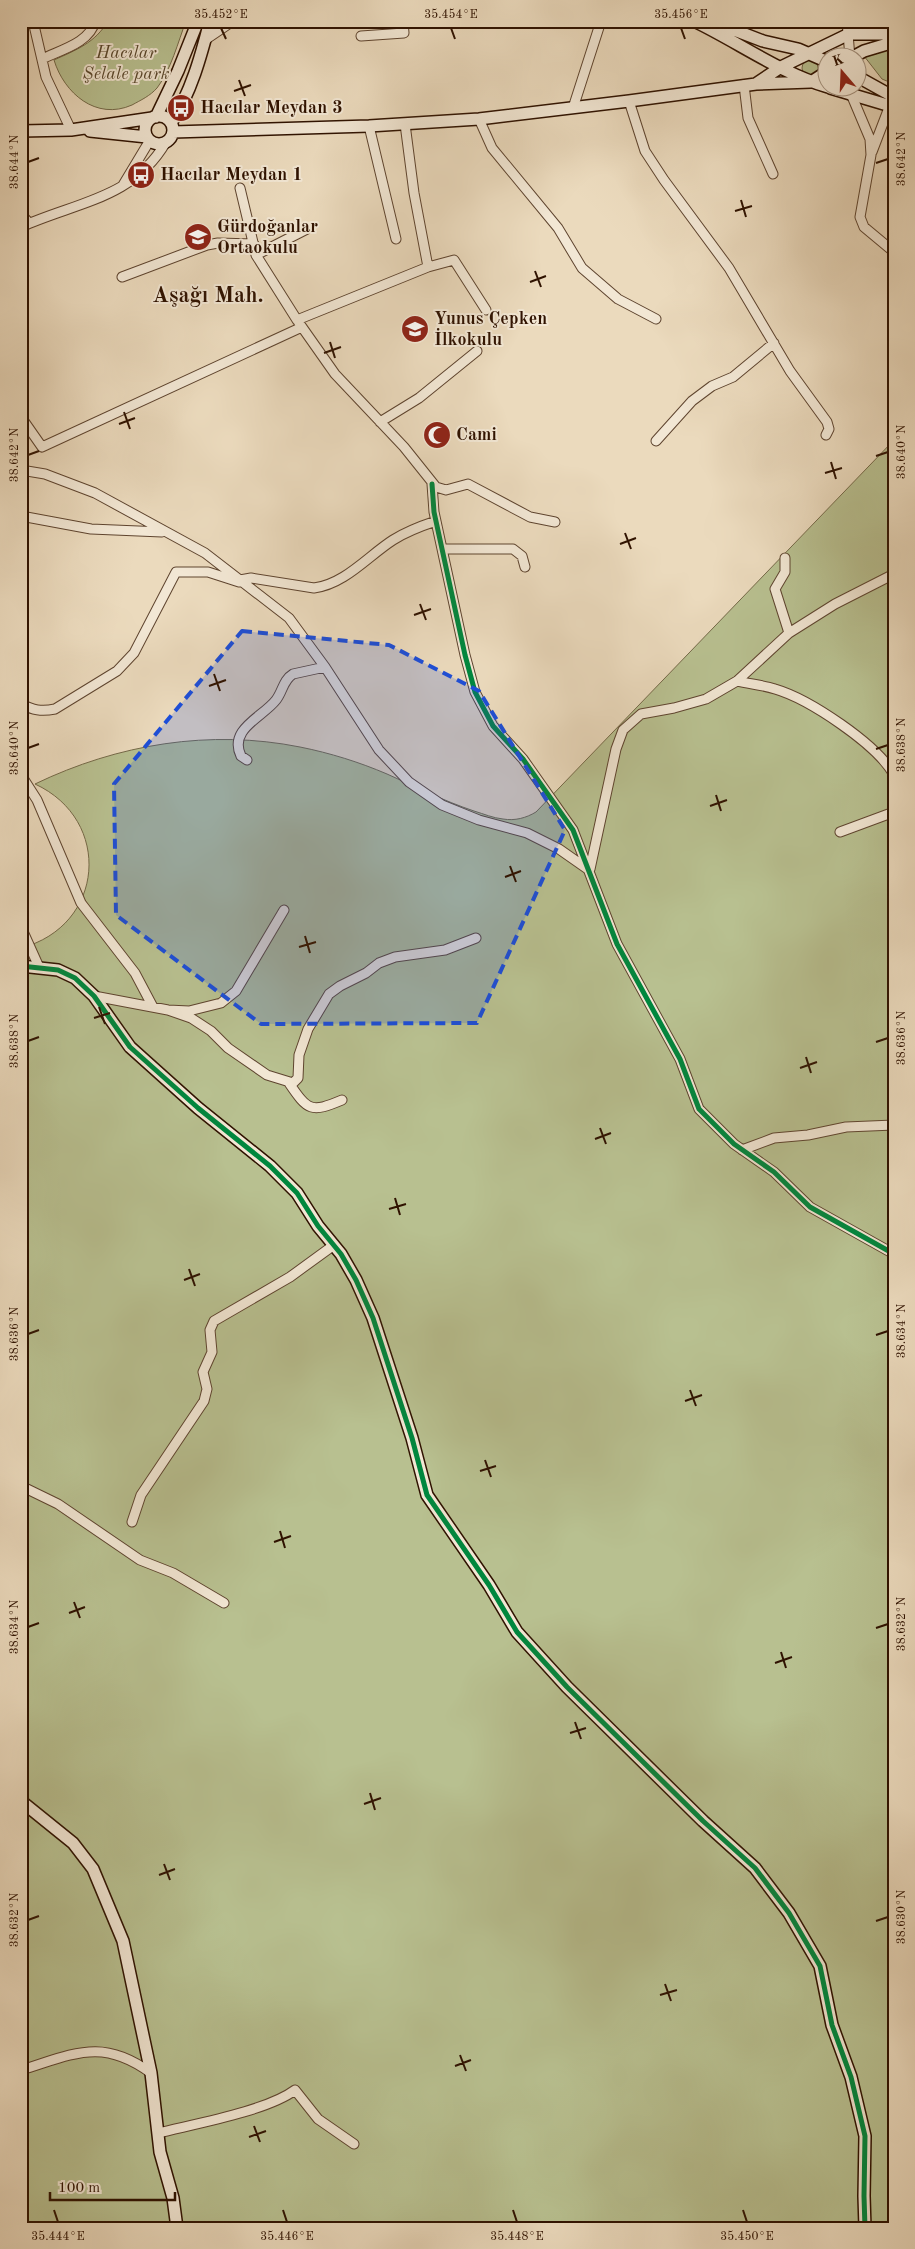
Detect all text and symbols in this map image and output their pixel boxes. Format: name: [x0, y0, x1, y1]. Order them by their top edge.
text: 35.452°E: [194, 8, 248, 21]
text: 35.454°E: [424, 8, 478, 21]
text: 35.456°E: [654, 8, 708, 21]
park label: Hacılar Şelale park: [83, 44, 170, 83]
north arrow: [818, 48, 868, 98]
text: K: [831, 52, 846, 69]
bus stop icon: Hacılar Meydan 3: [166, 93, 196, 123]
place label: Hacılar Meydan 3: [200, 99, 343, 117]
text: 38.642°N: [896, 132, 908, 186]
text: 38.644°N: [9, 135, 21, 189]
bus stop icon: Hacılar Meydan 1: [126, 160, 156, 190]
place label: Hacılar Meydan 1: [160, 166, 303, 184]
place label: Gürdoğanlar Ortaokulu: [217, 218, 318, 257]
school or university icon: Gürdoğanlar Ortaokulu: [183, 222, 213, 252]
district label: Aşağı Mah.: [152, 285, 264, 307]
place label: Yunus Çepken İlkokulu: [434, 310, 547, 349]
school or university icon: Yunus Çepken İlkokulu: [400, 314, 430, 344]
mosque icon: Cami: [422, 420, 452, 450]
text: 38.640°N: [896, 425, 908, 479]
place label: Cami: [456, 426, 497, 444]
text: 38.642°N: [9, 428, 21, 482]
text: 38.638°N: [896, 718, 908, 772]
text: 38.640°N: [9, 721, 21, 775]
text: 38.636°N: [896, 1011, 908, 1065]
text: 38.638°N: [9, 1014, 21, 1068]
text: 38.634°N: [896, 1304, 908, 1358]
text: 38.636°N: [9, 1307, 21, 1361]
text: 38.632°N: [896, 1597, 908, 1651]
text: 38.634°N: [9, 1600, 21, 1654]
text: 38.630°N: [896, 1890, 908, 1944]
text: 38.632°N: [9, 1893, 21, 1947]
scale bar: [50, 2169, 175, 2201]
text: 100 m: [58, 2181, 100, 2196]
text: 35.444°E: [31, 2230, 85, 2243]
text: 35.446°E: [260, 2230, 314, 2243]
text: 35.448°E: [490, 2230, 544, 2243]
text: 35.450°E: [720, 2230, 774, 2243]

